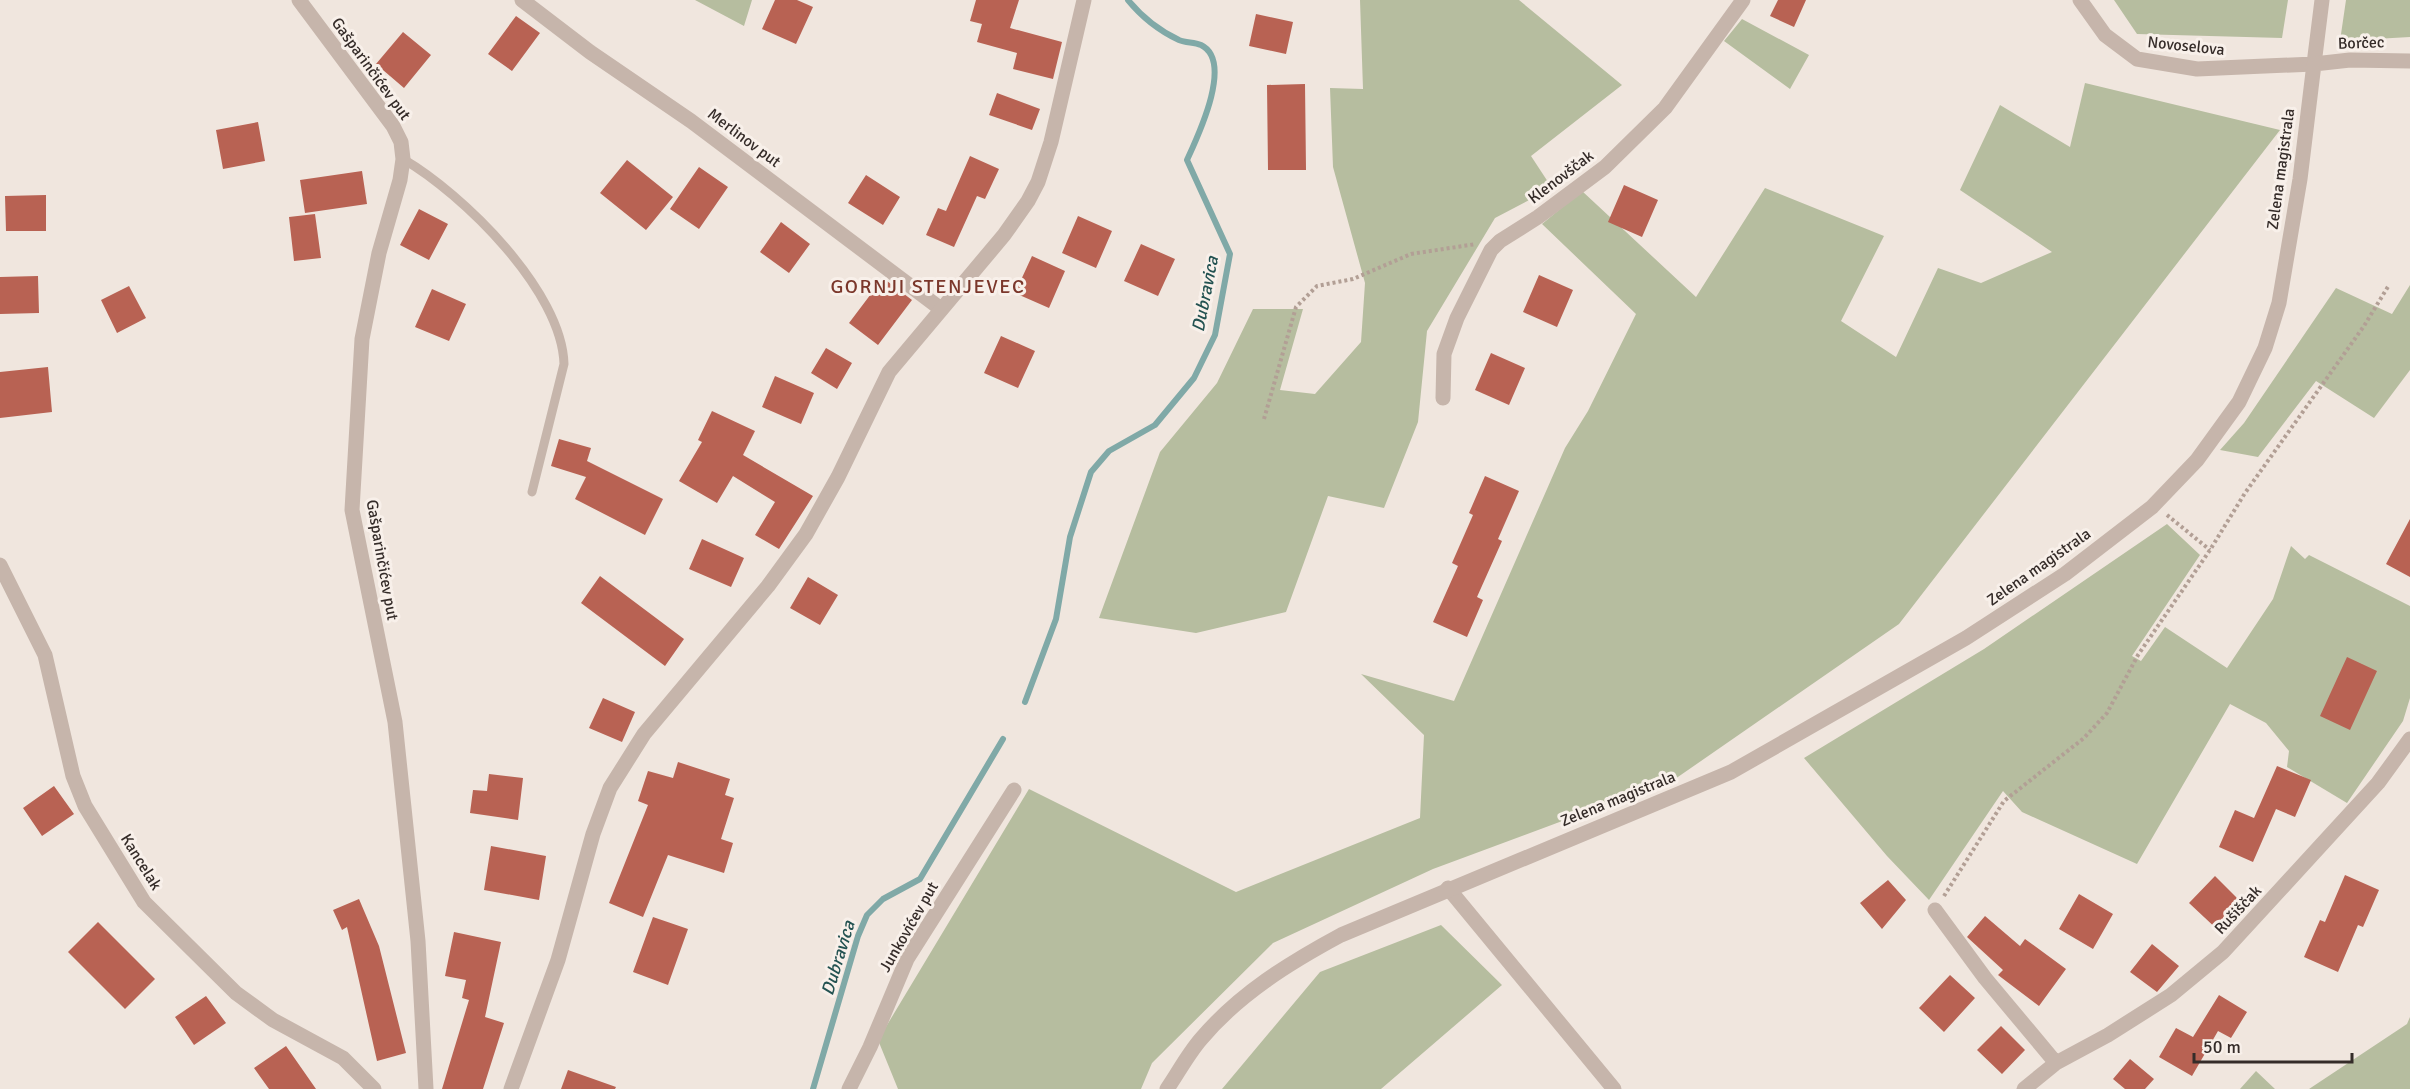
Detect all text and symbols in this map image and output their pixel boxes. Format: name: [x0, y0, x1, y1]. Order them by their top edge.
street label: Gašparinčićev put: [327, 14, 415, 125]
street label: Novoselova: [2146, 32, 2226, 60]
street label: Borčec: [2337, 32, 2385, 54]
street label: Merlinov put: [704, 104, 785, 172]
street label: Zelena magistrala: [2263, 107, 2299, 231]
street label: Klenovščak: [1524, 146, 1598, 208]
water label: Dubravica: [1187, 253, 1223, 334]
district label: GORNJI STENJEVEC: [830, 274, 1026, 299]
street label: Gašparinčićev put: [362, 498, 403, 622]
street label: Zelena magistrala: [1983, 524, 2095, 610]
street label: Zelena magistrala: [1558, 767, 1678, 831]
street label: Kancelak: [116, 830, 166, 894]
street label: Junkovićev put: [875, 878, 943, 976]
street label: Rušiščak: [2210, 881, 2266, 939]
water label: Dubravica: [816, 917, 860, 998]
scale bar: [2194, 1026, 2352, 1064]
text: 50 m: [2203, 1036, 2241, 1058]

